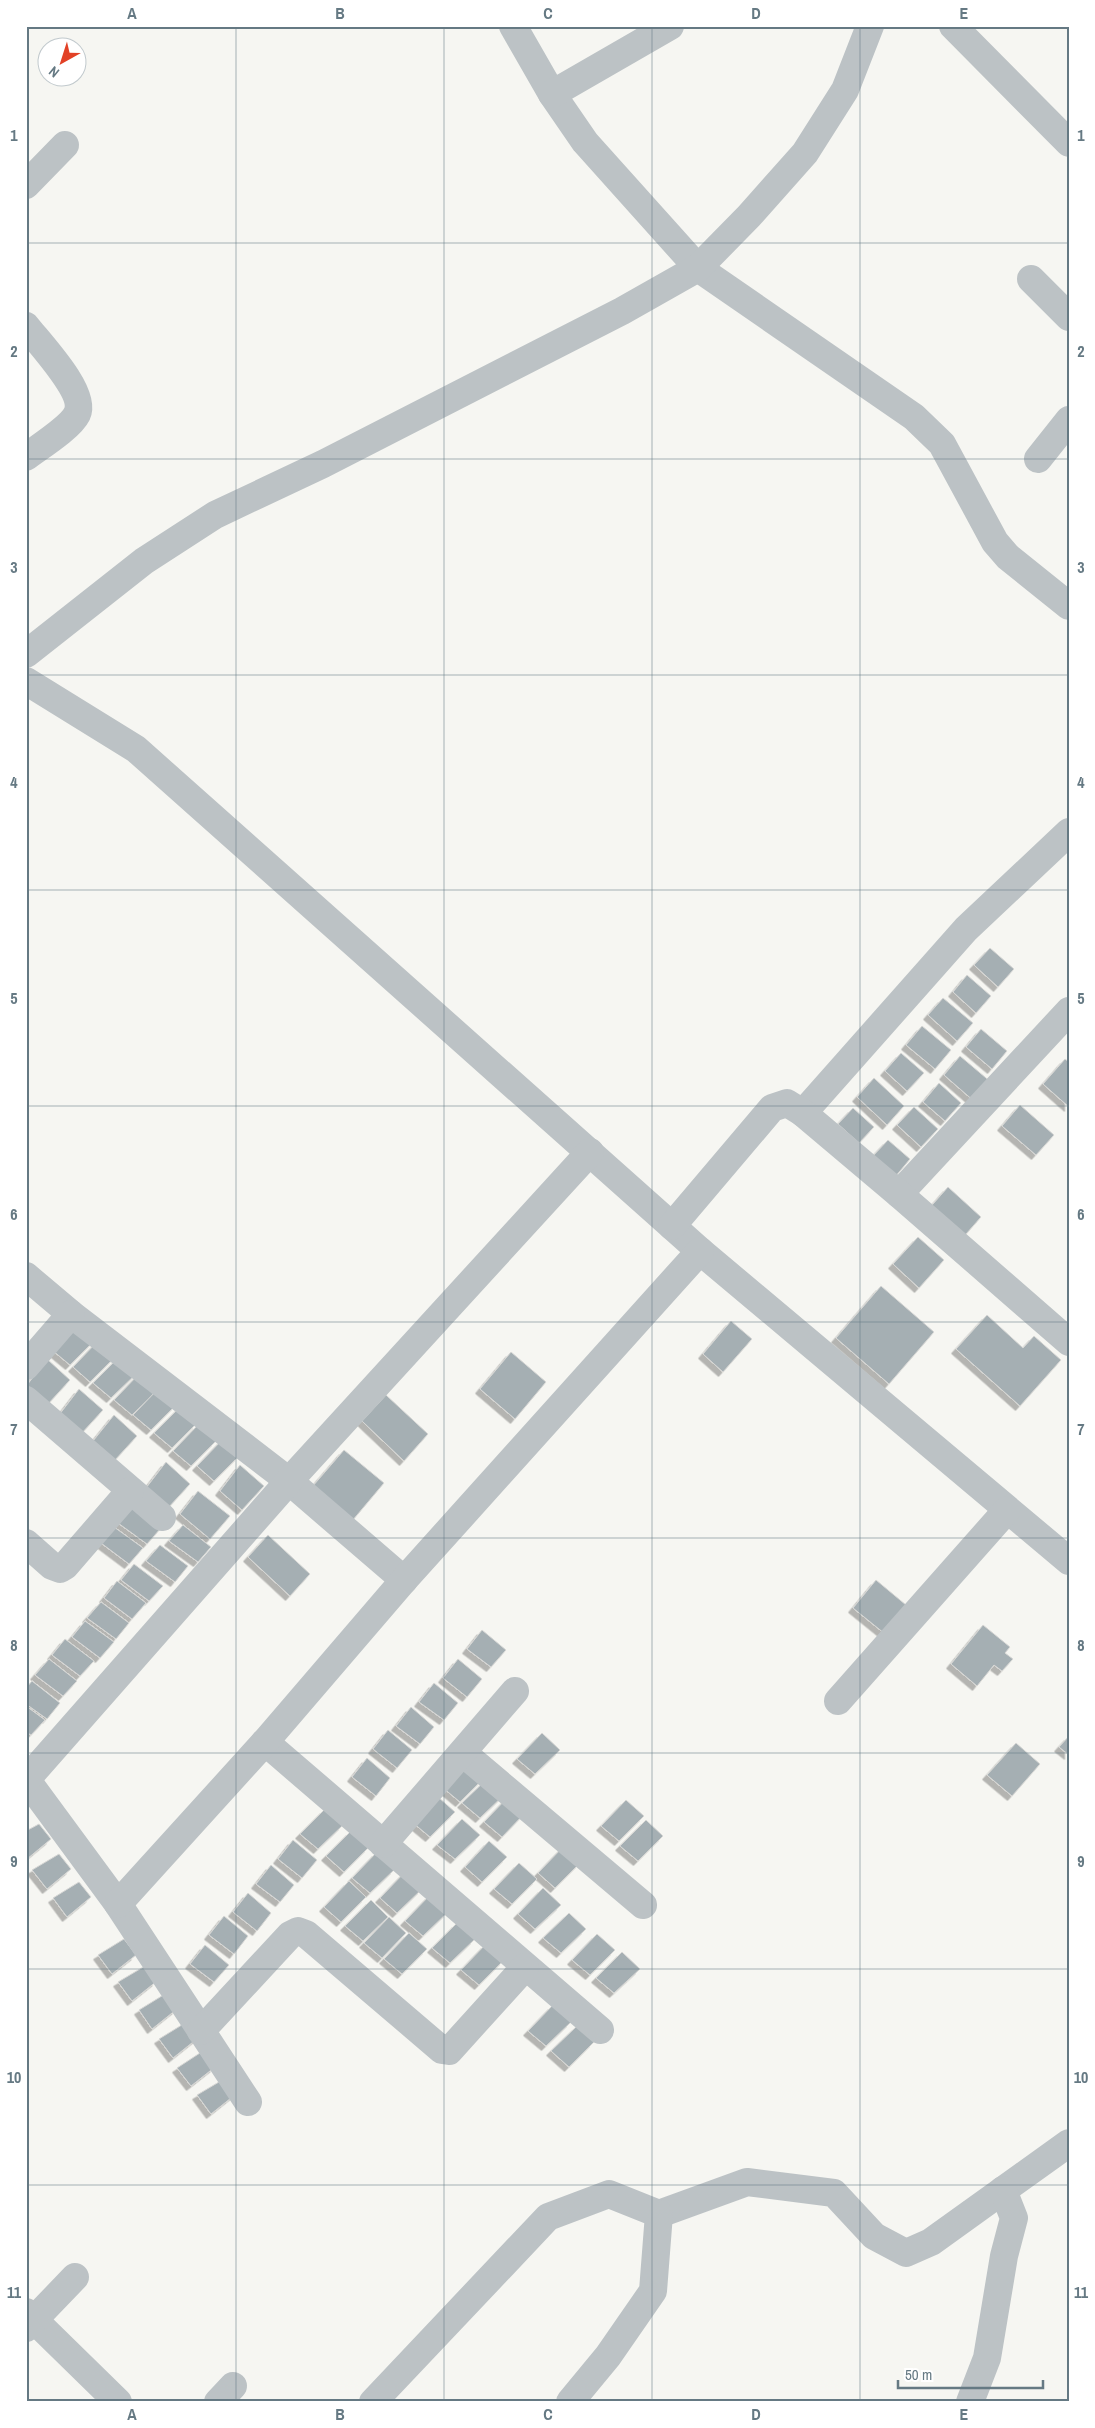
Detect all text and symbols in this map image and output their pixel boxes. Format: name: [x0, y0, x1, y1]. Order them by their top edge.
text: A: [127, 2, 137, 24]
text: B: [335, 2, 345, 24]
text: C: [543, 2, 553, 24]
text: D: [751, 2, 761, 24]
text: E: [960, 2, 969, 24]
north arrow: [38, 38, 88, 88]
text: N: [45, 62, 63, 82]
text: 1: [10, 124, 18, 146]
text: 1: [1077, 124, 1085, 146]
text: 2: [10, 340, 18, 362]
text: 2: [1077, 340, 1085, 362]
text: 3: [10, 556, 18, 578]
text: 3: [1077, 556, 1085, 578]
text: 4: [10, 771, 18, 793]
text: 4: [1077, 771, 1085, 793]
text: 5: [10, 987, 18, 1009]
text: 5: [1077, 987, 1085, 1009]
text: 6: [10, 1203, 18, 1225]
text: 6: [1077, 1203, 1085, 1225]
text: 7: [10, 1418, 18, 1440]
text: 7: [1077, 1418, 1085, 1440]
text: 8: [10, 1634, 18, 1656]
text: 8: [1077, 1634, 1085, 1656]
text: 9: [10, 1850, 18, 1872]
text: 9: [1077, 1850, 1085, 1872]
text: 10: [7, 2066, 21, 2088]
text: 10: [1074, 2066, 1088, 2088]
text: 11: [7, 2281, 22, 2303]
text: 11: [1074, 2281, 1089, 2303]
scale bar: [898, 2358, 1042, 2390]
text: 50 m: [905, 2364, 932, 2385]
text: A: [127, 2403, 137, 2425]
text: B: [335, 2403, 345, 2425]
text: C: [543, 2403, 553, 2425]
text: D: [751, 2403, 761, 2425]
text: E: [960, 2403, 969, 2425]

